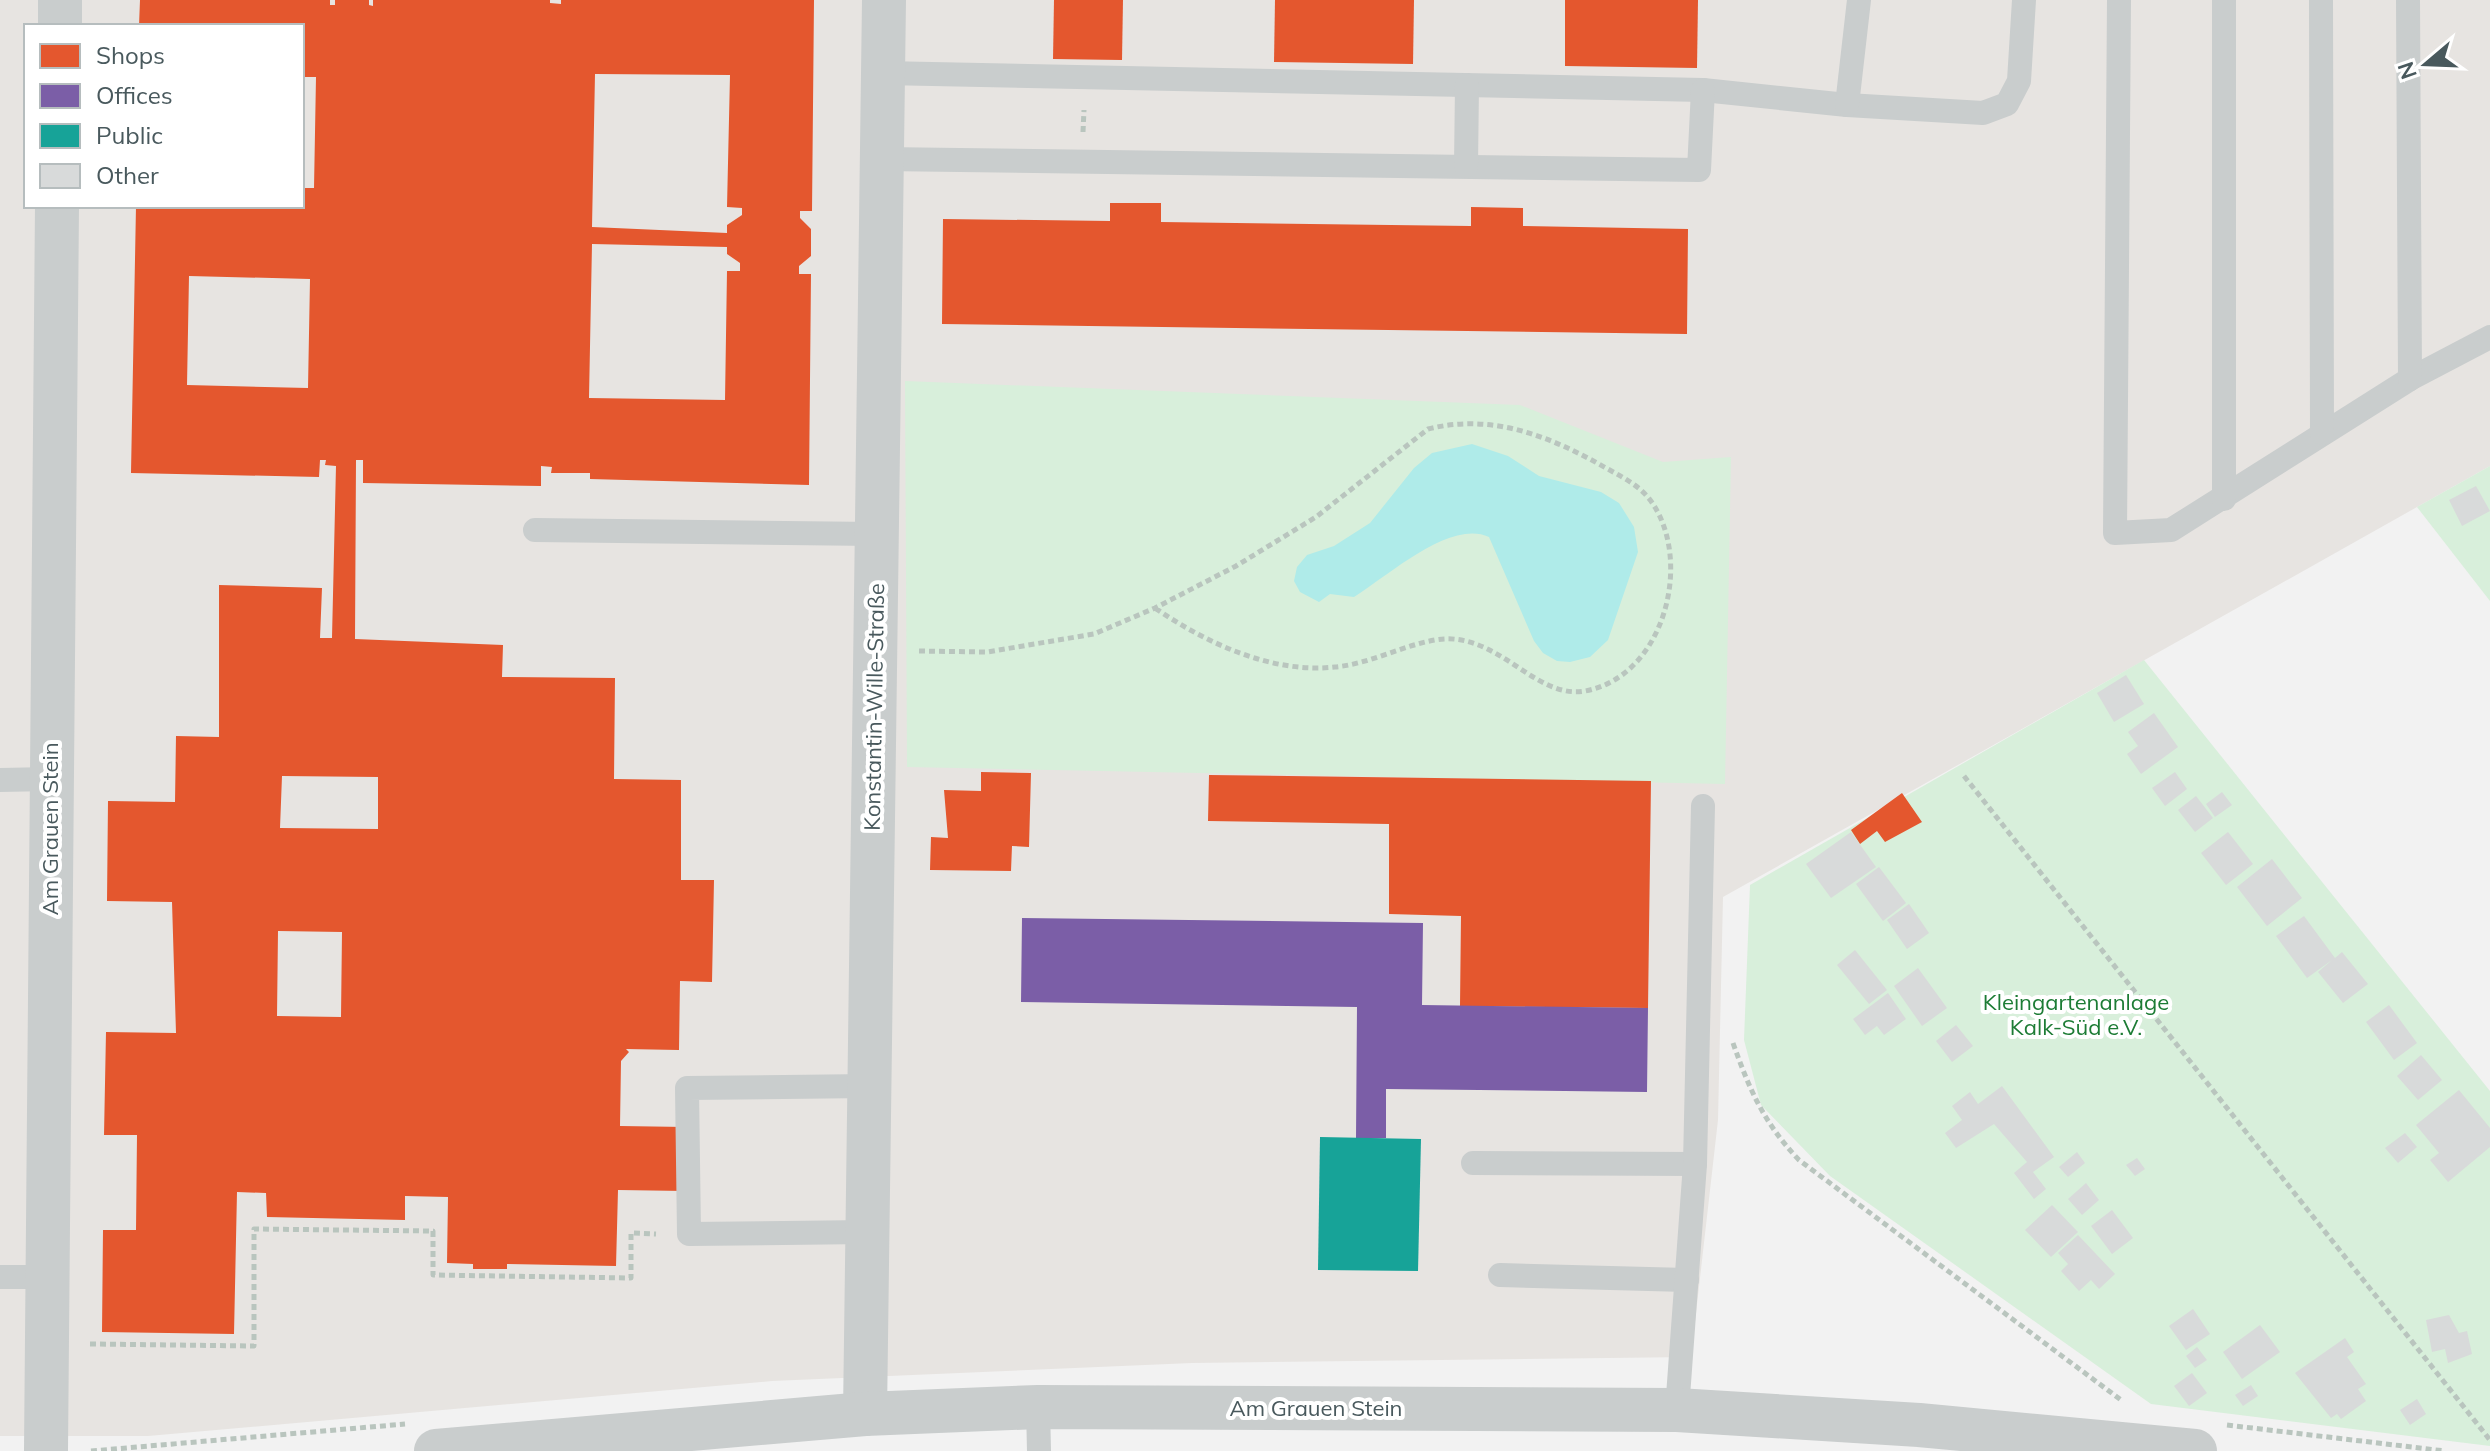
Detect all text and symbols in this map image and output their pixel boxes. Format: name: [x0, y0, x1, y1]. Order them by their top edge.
legend: [24, 24, 304, 208]
north arrow: [2386, 24, 2466, 104]
text: Shops: [96, 40, 165, 70]
text: N: [2391, 58, 2423, 83]
text: Offices: [96, 80, 173, 110]
text: Public: [96, 120, 163, 150]
text: Other: [96, 160, 159, 190]
street label: Konstantin-Wille-Straße: [858, 583, 890, 831]
street label: Am Grauen Stein: [36, 742, 64, 916]
park label: Kleingartenanlage Kalk-Süd e.V.: [1983, 988, 2169, 1041]
street label: Am Grauen Stein: [1229, 1394, 1403, 1422]

